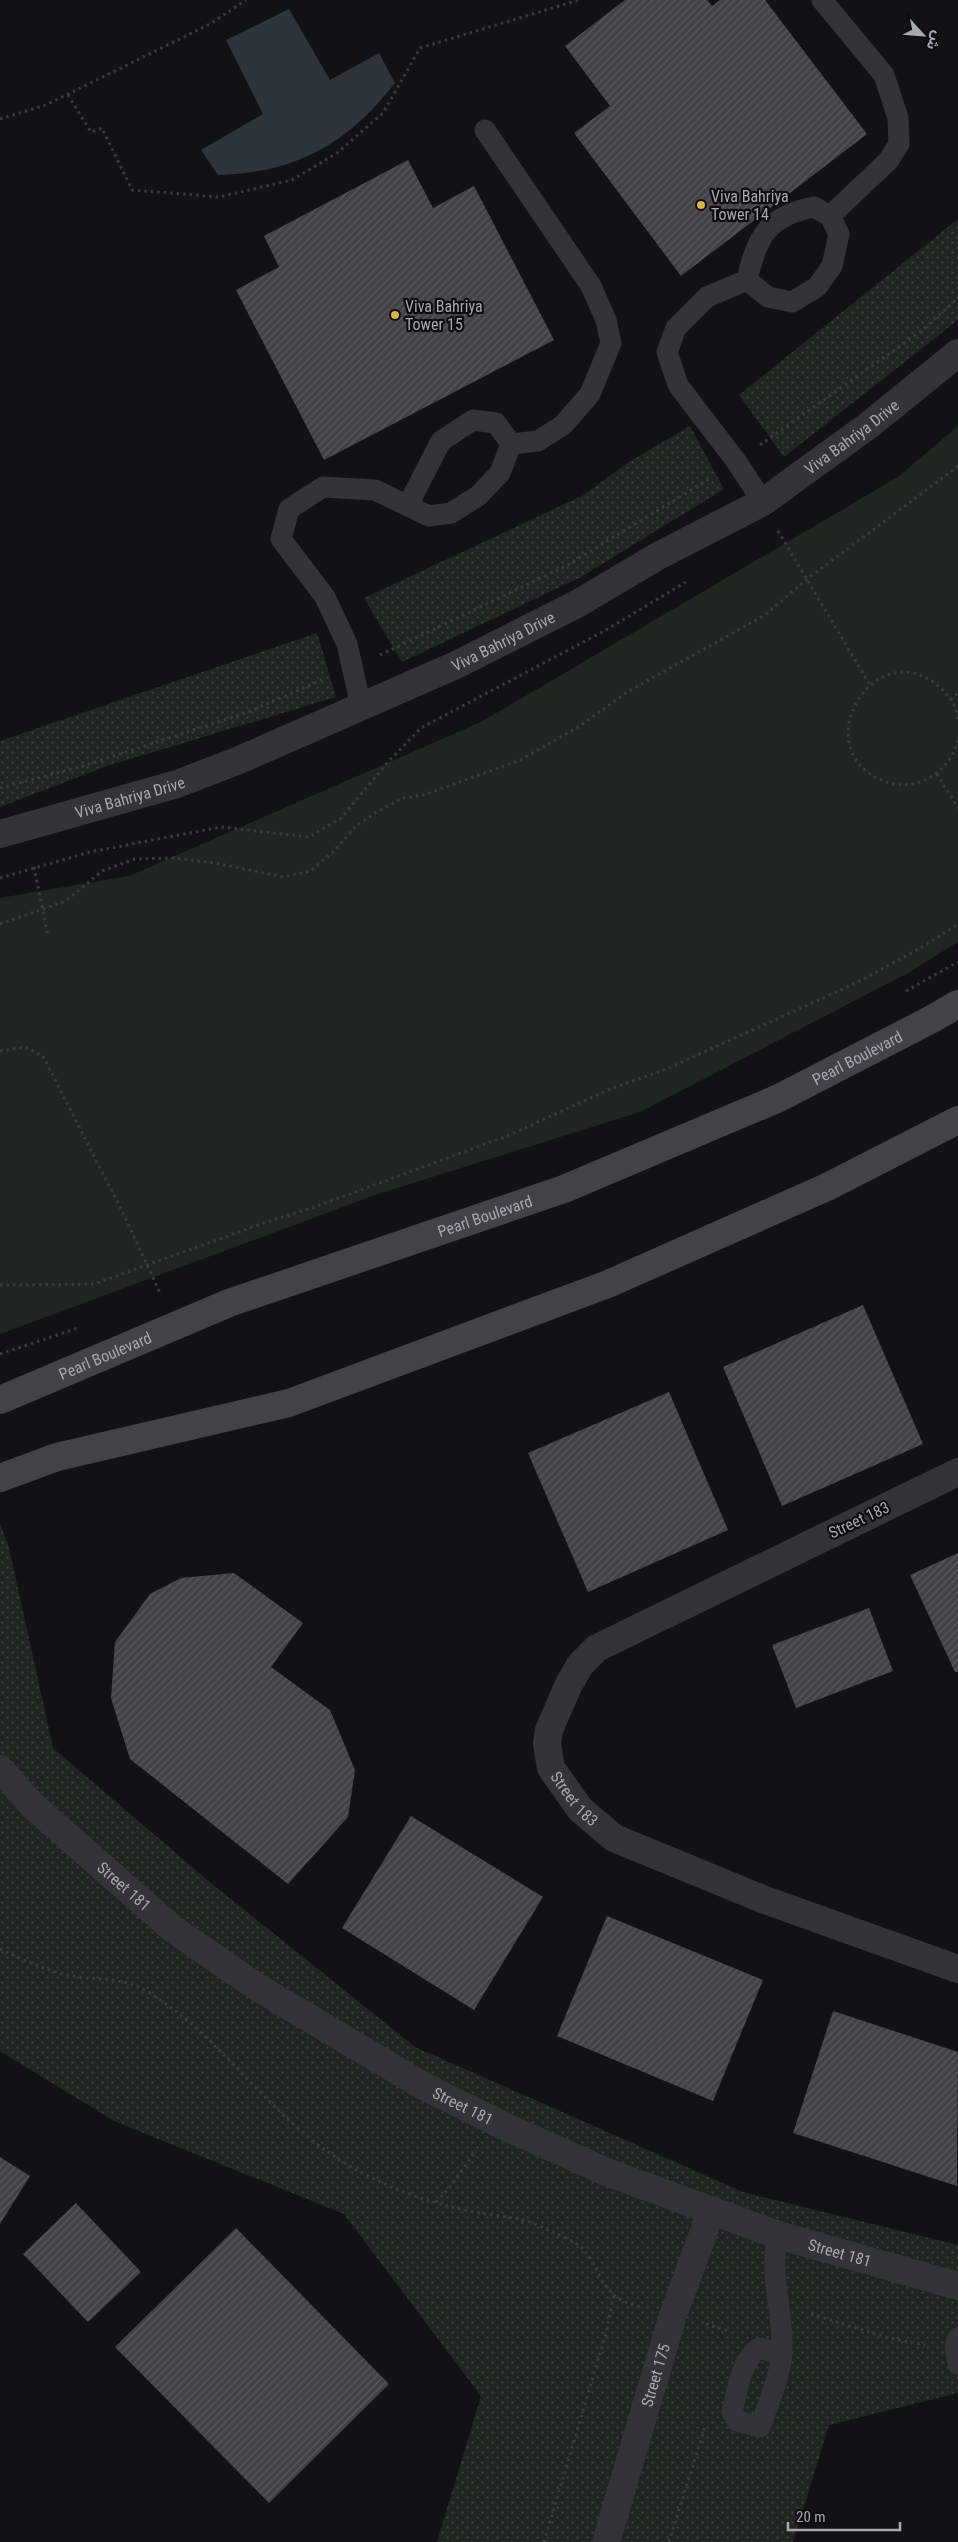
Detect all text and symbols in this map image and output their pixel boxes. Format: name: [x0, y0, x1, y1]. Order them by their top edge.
north arrow: [898, 10, 948, 60]
text: ش: [923, 29, 946, 53]
place label: Viva Bahriya Tower 14: [711, 187, 789, 224]
marker: Viva Bahriya Tower 14: [695, 199, 707, 211]
place label: Viva Bahriya Tower 15: [405, 297, 483, 334]
marker: Viva Bahriya Tower 15: [389, 309, 401, 321]
street label: Viva Bahriya Drive: [801, 395, 903, 478]
street label: Viva Bahriya Drive: [448, 607, 558, 675]
street label: Viva Bahriya Drive: [73, 772, 188, 822]
street label: Pearl Boulevard: [809, 1027, 905, 1089]
street label: Pearl Boulevard: [435, 1191, 535, 1241]
street label: Pearl Boulevard: [56, 1328, 154, 1384]
street label: Street 183: [826, 1498, 892, 1542]
street label: Street 183: [547, 1768, 602, 1830]
street label: Street 181: [94, 1858, 155, 1915]
street label: Street 181: [430, 2083, 496, 2129]
street label: Street 181: [806, 2235, 874, 2271]
street label: Street 175: [637, 2341, 674, 2409]
scale bar: [788, 2500, 900, 2532]
text: 20 m: [796, 2508, 826, 2526]

